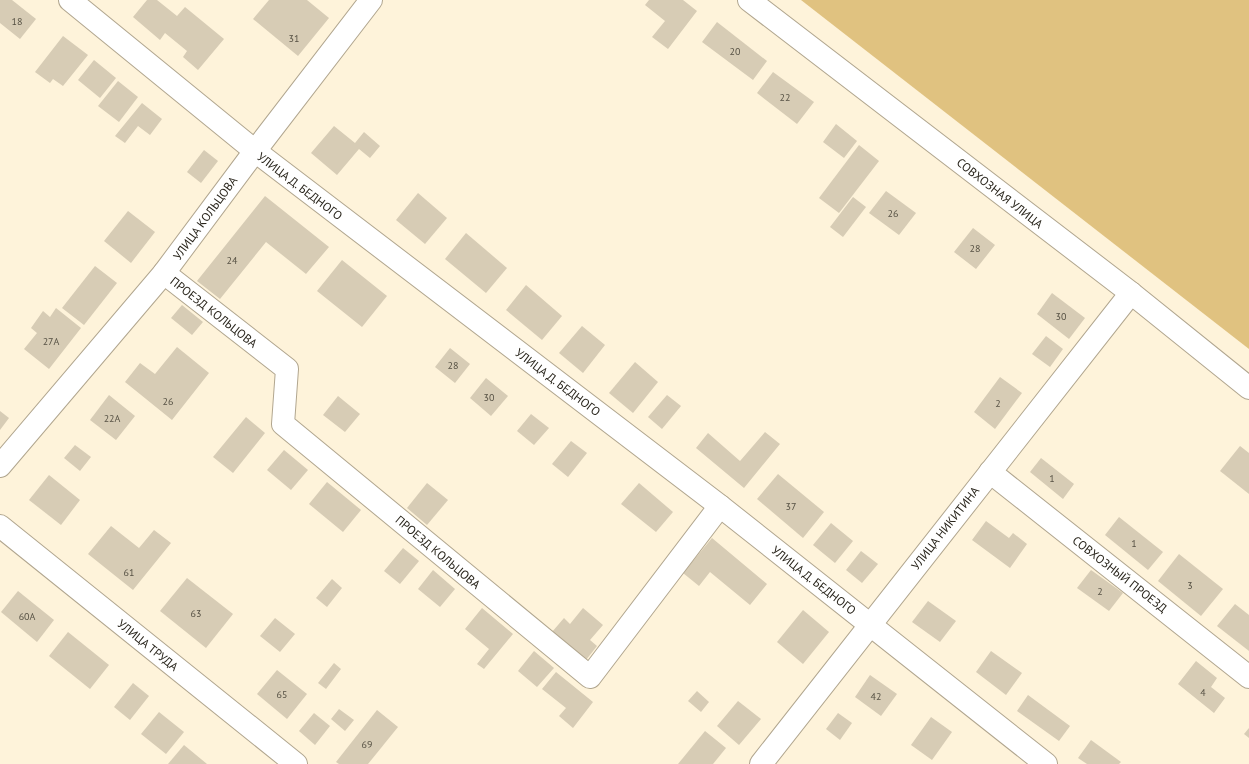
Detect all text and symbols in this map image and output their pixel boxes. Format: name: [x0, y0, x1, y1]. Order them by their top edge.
house number: 18: [12, 15, 22, 28]
house number: 31: [289, 32, 299, 45]
house number: 20: [730, 45, 741, 58]
house number: 22: [780, 91, 790, 104]
street label: УЛИЦА Д. БЕДНОГО: [254, 149, 346, 223]
street label: СОВХОЗНАЯ УЛИЦА: [954, 155, 1046, 231]
street label: УЛИЦА КОЛЬЦОВА: [170, 173, 240, 263]
house number: 26: [888, 207, 898, 220]
house number: 28: [970, 242, 980, 255]
house number: 24: [227, 254, 238, 267]
street label: ПРОЕЗД КОЛЬЦОВА: [167, 273, 261, 351]
house number: 30: [1056, 310, 1067, 323]
house number: 27А: [43, 335, 60, 348]
street label: УЛИЦА Д. БЕДНОГО: [512, 345, 604, 419]
house number: 28: [448, 359, 458, 372]
house number: 30: [484, 391, 495, 404]
house number: 26: [163, 395, 173, 408]
house number: 2: [995, 397, 1001, 410]
house number: 22А: [104, 412, 121, 425]
house number: 1: [1049, 472, 1055, 485]
street label: УЛИЦА НИКИТИНА: [908, 483, 982, 573]
house number: 37: [786, 500, 796, 513]
street label: ПРОЕЗД КОЛЬЦОВА: [392, 512, 484, 592]
street label: СОВХОЗНЫЙ ПРОЕЗД: [1070, 532, 1170, 616]
house number: 1: [1131, 537, 1137, 550]
street label: УЛИЦА Д. БЕДНОГО: [769, 542, 859, 618]
house number: 61: [124, 566, 134, 579]
house number: 3: [1187, 579, 1193, 592]
house number: 2: [1097, 585, 1103, 598]
house number: 63: [191, 607, 201, 620]
house number: 60А: [19, 610, 36, 623]
street label: УЛИЦА ТРУДА: [115, 616, 181, 674]
house number: 4: [1200, 686, 1206, 699]
house number: 65: [277, 688, 287, 701]
house number: 42: [871, 690, 881, 703]
house number: 69: [362, 738, 372, 751]

